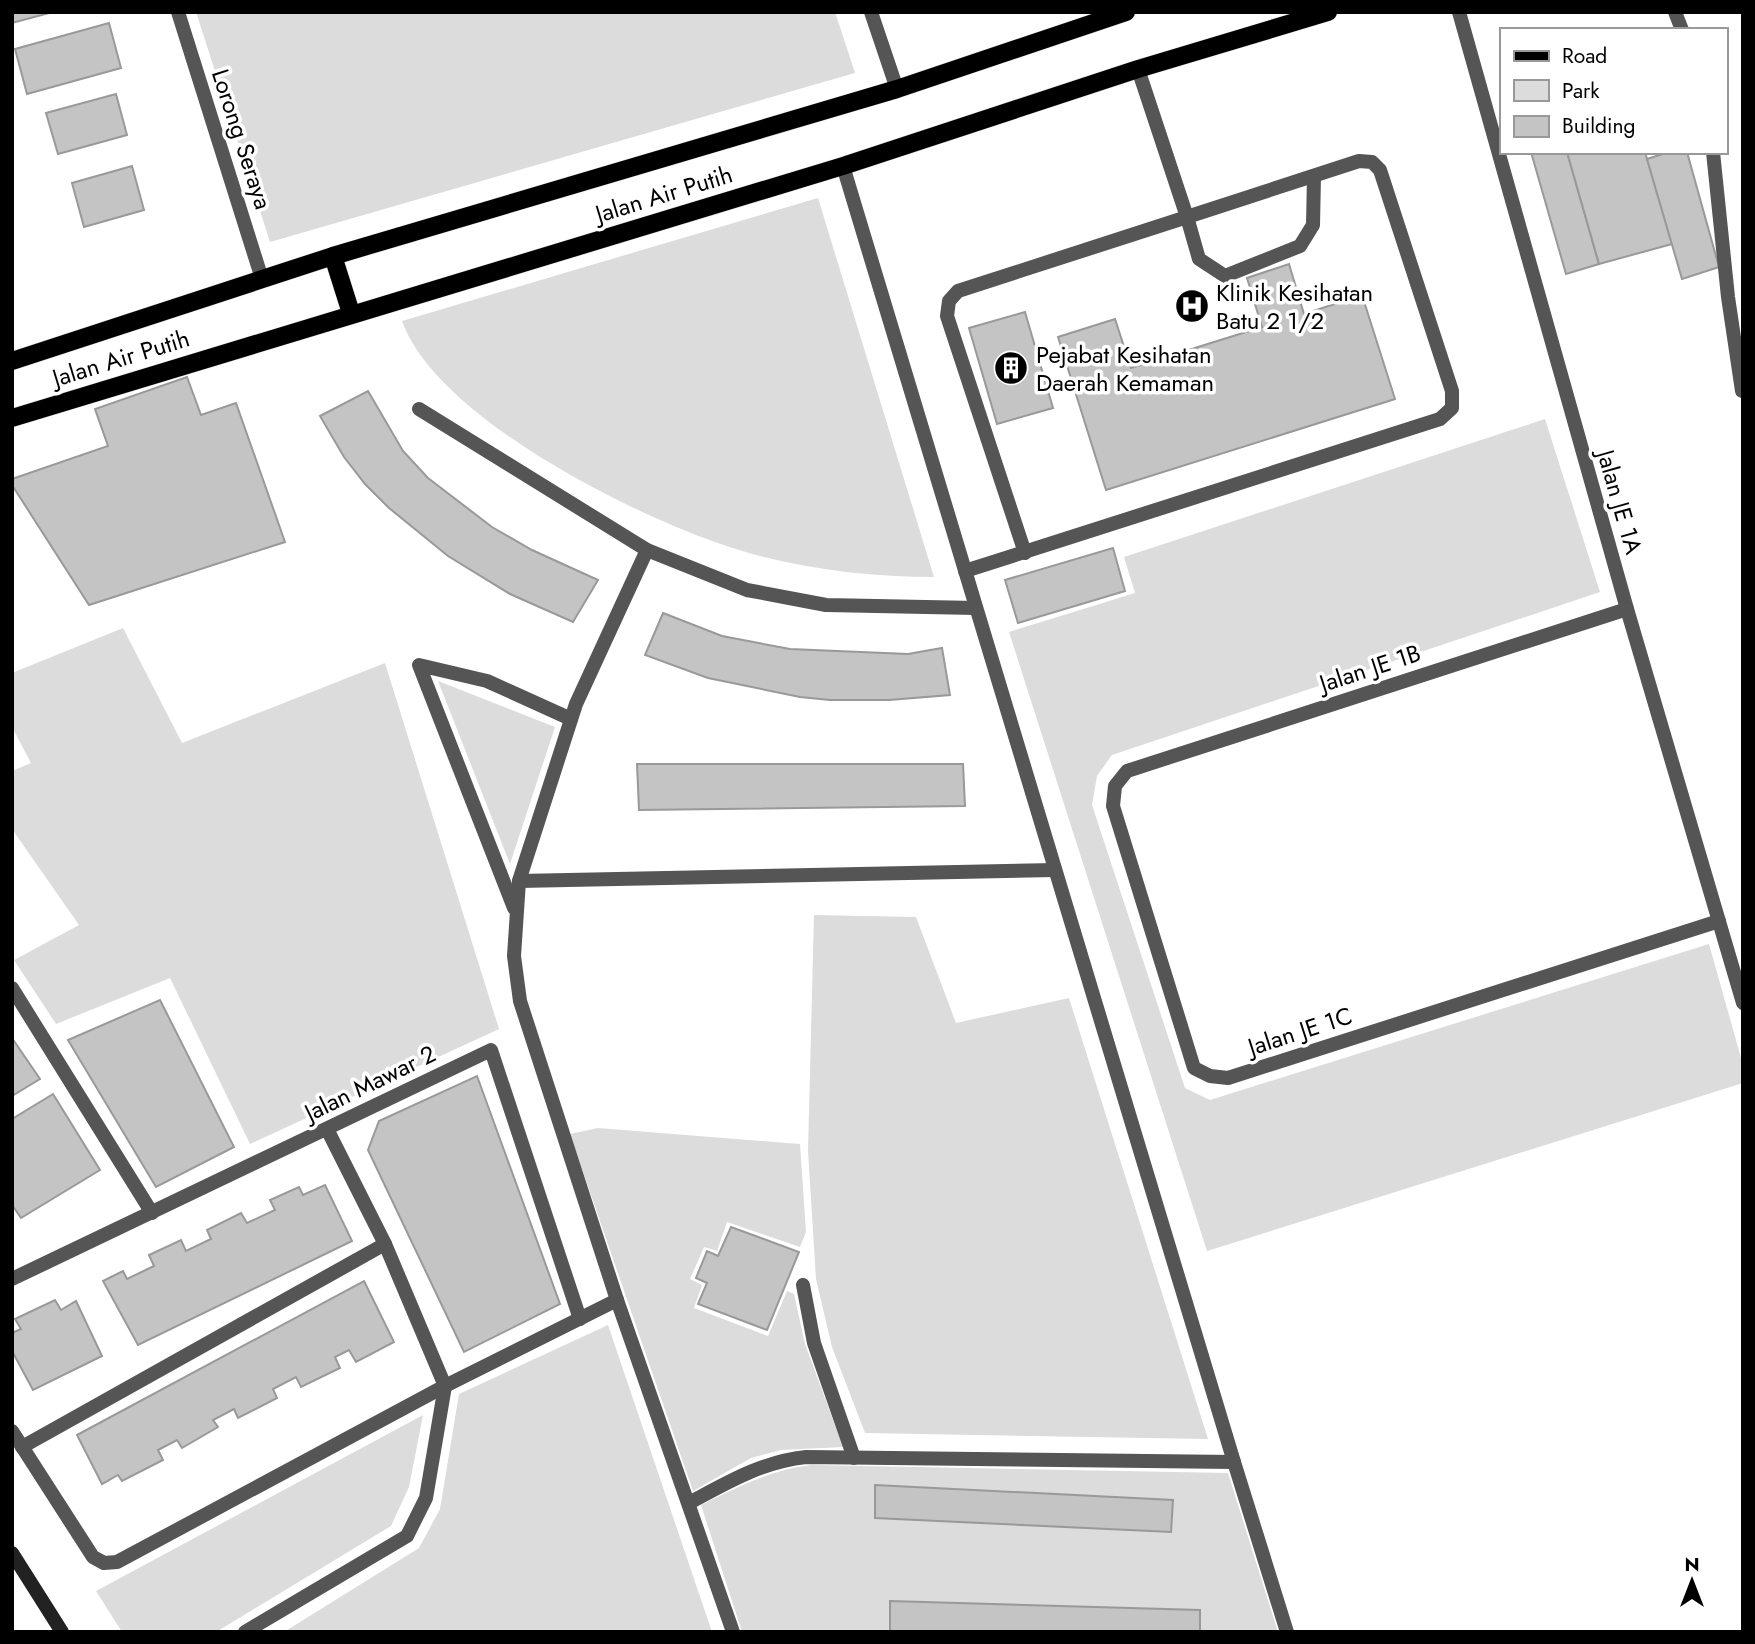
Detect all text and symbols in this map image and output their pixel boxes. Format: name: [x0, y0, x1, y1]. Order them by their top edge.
legend: [1500, 28, 1727, 154]
text: Road: [1562, 41, 1607, 71]
street label: Lorong Seraya: [203, 64, 281, 214]
text: Park: [1562, 76, 1600, 106]
text: Building: [1562, 111, 1635, 141]
street label: Jalan Air Putih: [588, 157, 737, 232]
place label: Klinik Kesihatan Batu 2 1/2: [1216, 275, 1373, 338]
hospital icon: Klinik Kesihatan Batu 2 1/2: [1173, 287, 1211, 325]
street label: Jalan Air Putih: [45, 321, 194, 396]
place label: Pejabat Kesihatan Daerah Kemaman: [1036, 337, 1214, 400]
building icon: Pejabat Kesihatan Daerah Kemaman: [992, 349, 1030, 387]
street label: Jalan JE 1A: [1588, 443, 1652, 558]
street label: Jalan JE 1B: [1312, 635, 1425, 702]
street label: Jalan JE 1C: [1241, 998, 1357, 1065]
street label: Jalan Mawar 2: [296, 1036, 441, 1131]
north arrow: [1657, 1546, 1727, 1616]
text: N: [1684, 1551, 1700, 1578]

